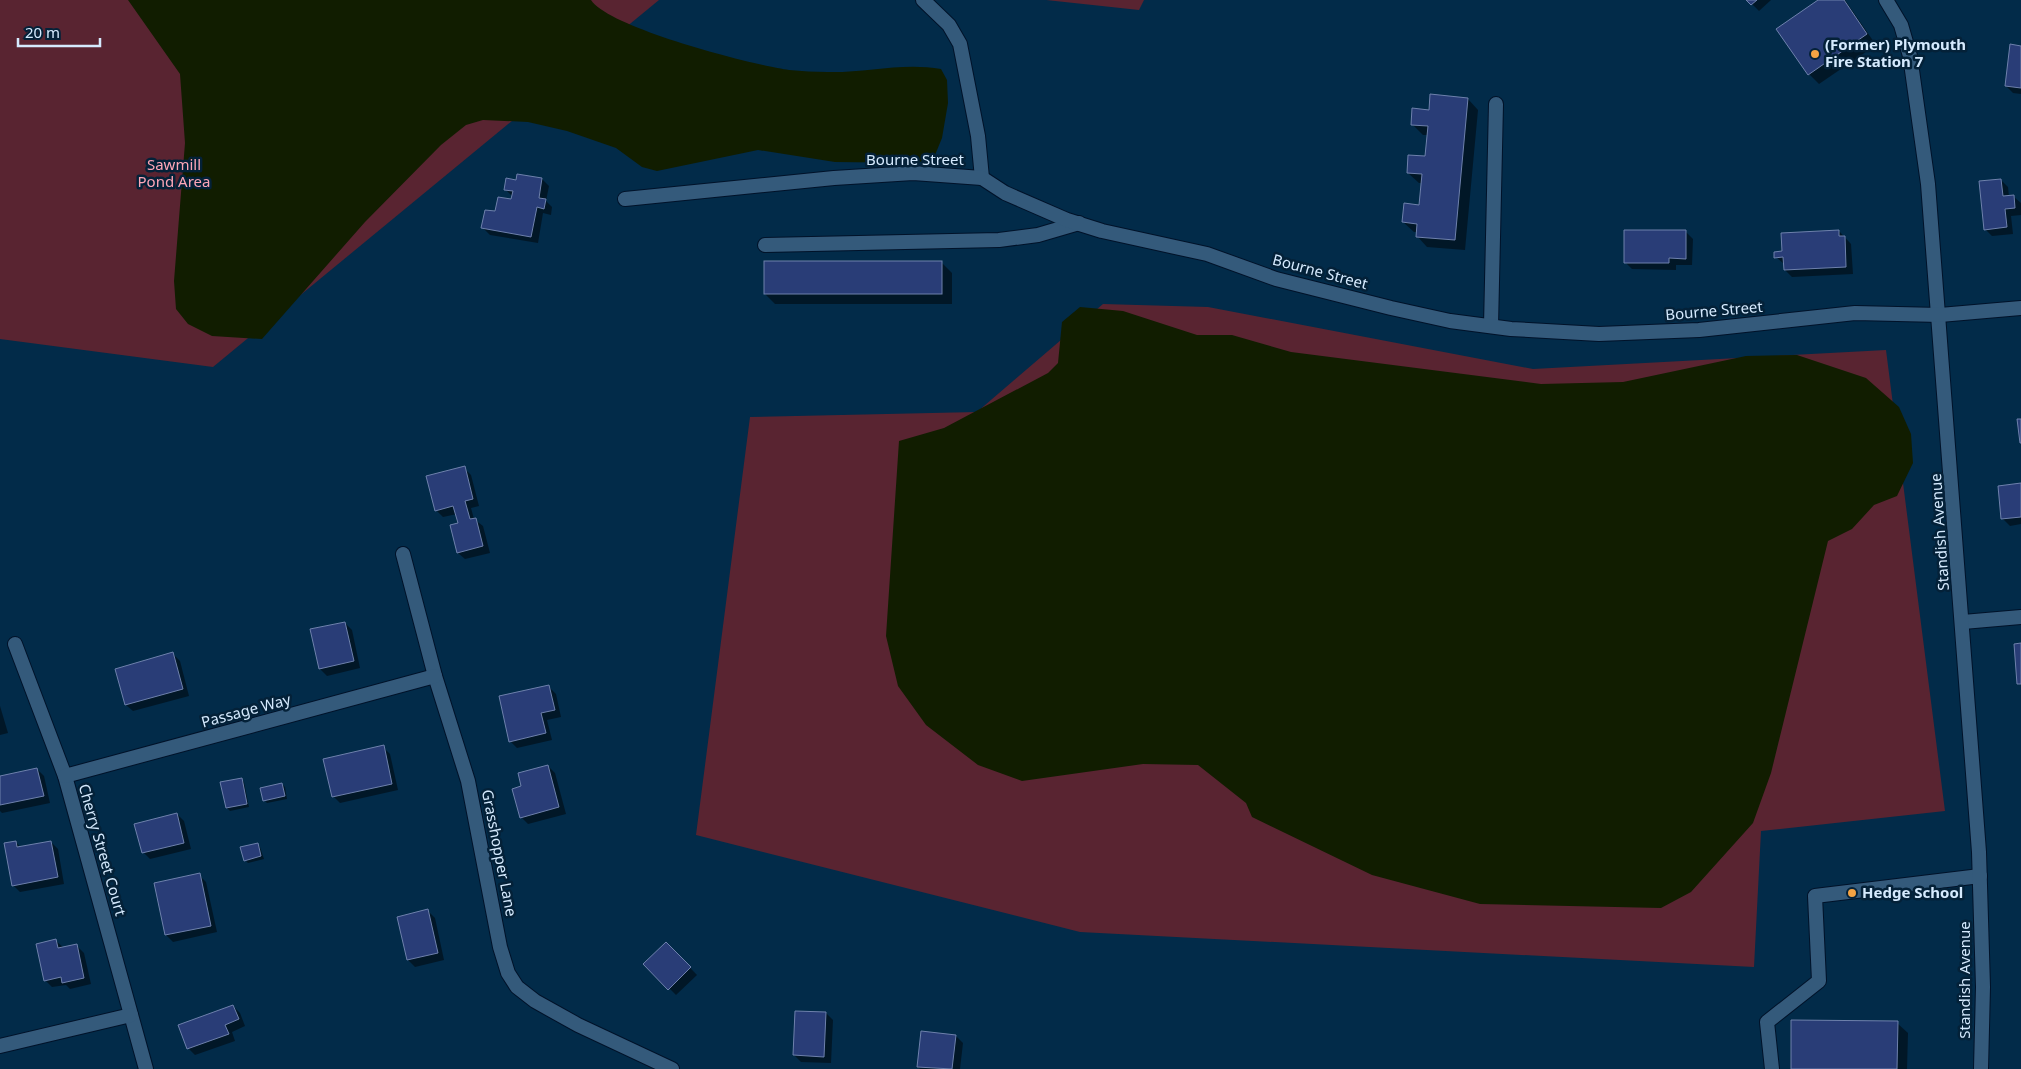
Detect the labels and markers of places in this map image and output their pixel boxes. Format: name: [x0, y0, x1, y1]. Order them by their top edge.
place label: (Former) Plymouth Fire Station 7: [1825, 34, 1966, 71]
marker: (Former) Plymouth Fire Station 7: [1809, 48, 1821, 60]
place label: Hedge School: [1862, 882, 1963, 902]
marker: Hedge School: [1846, 887, 1858, 899]

